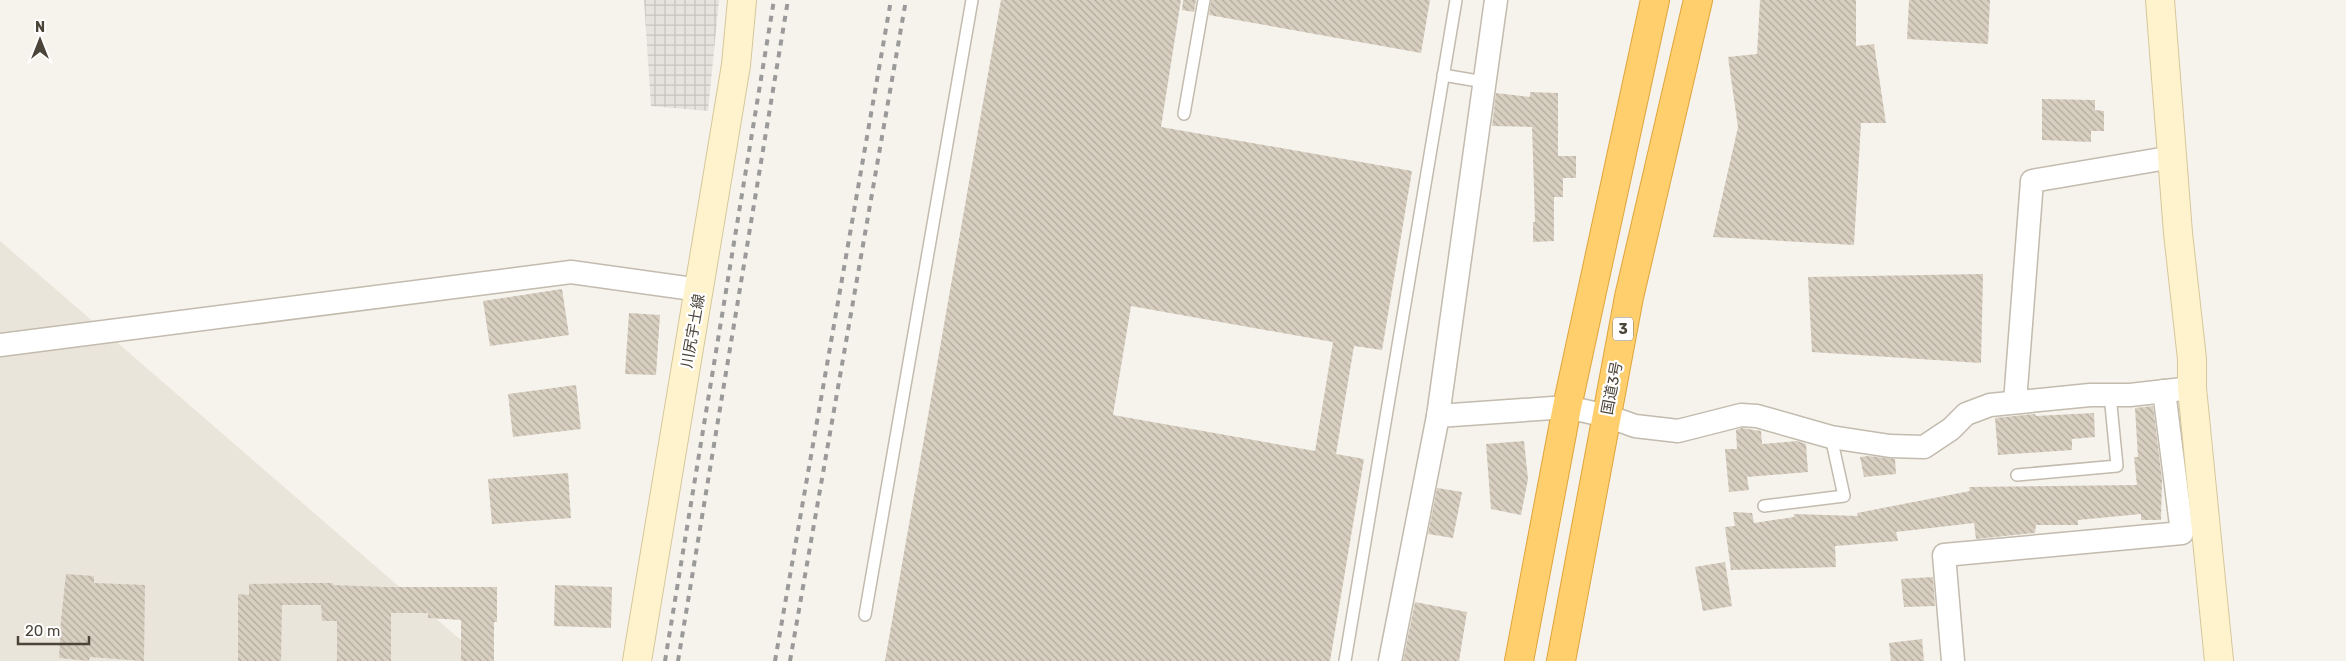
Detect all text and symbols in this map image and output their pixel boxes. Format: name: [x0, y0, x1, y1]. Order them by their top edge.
north arrow: [15, 15, 65, 65]
text: N: [35, 19, 45, 36]
street label: 川尻宇土線: [678, 292, 708, 370]
road number: 3: [1613, 318, 1633, 340]
street label: 国道3号: [1598, 360, 1626, 416]
scale bar: [18, 614, 89, 646]
text: 20 m: [25, 622, 60, 640]

